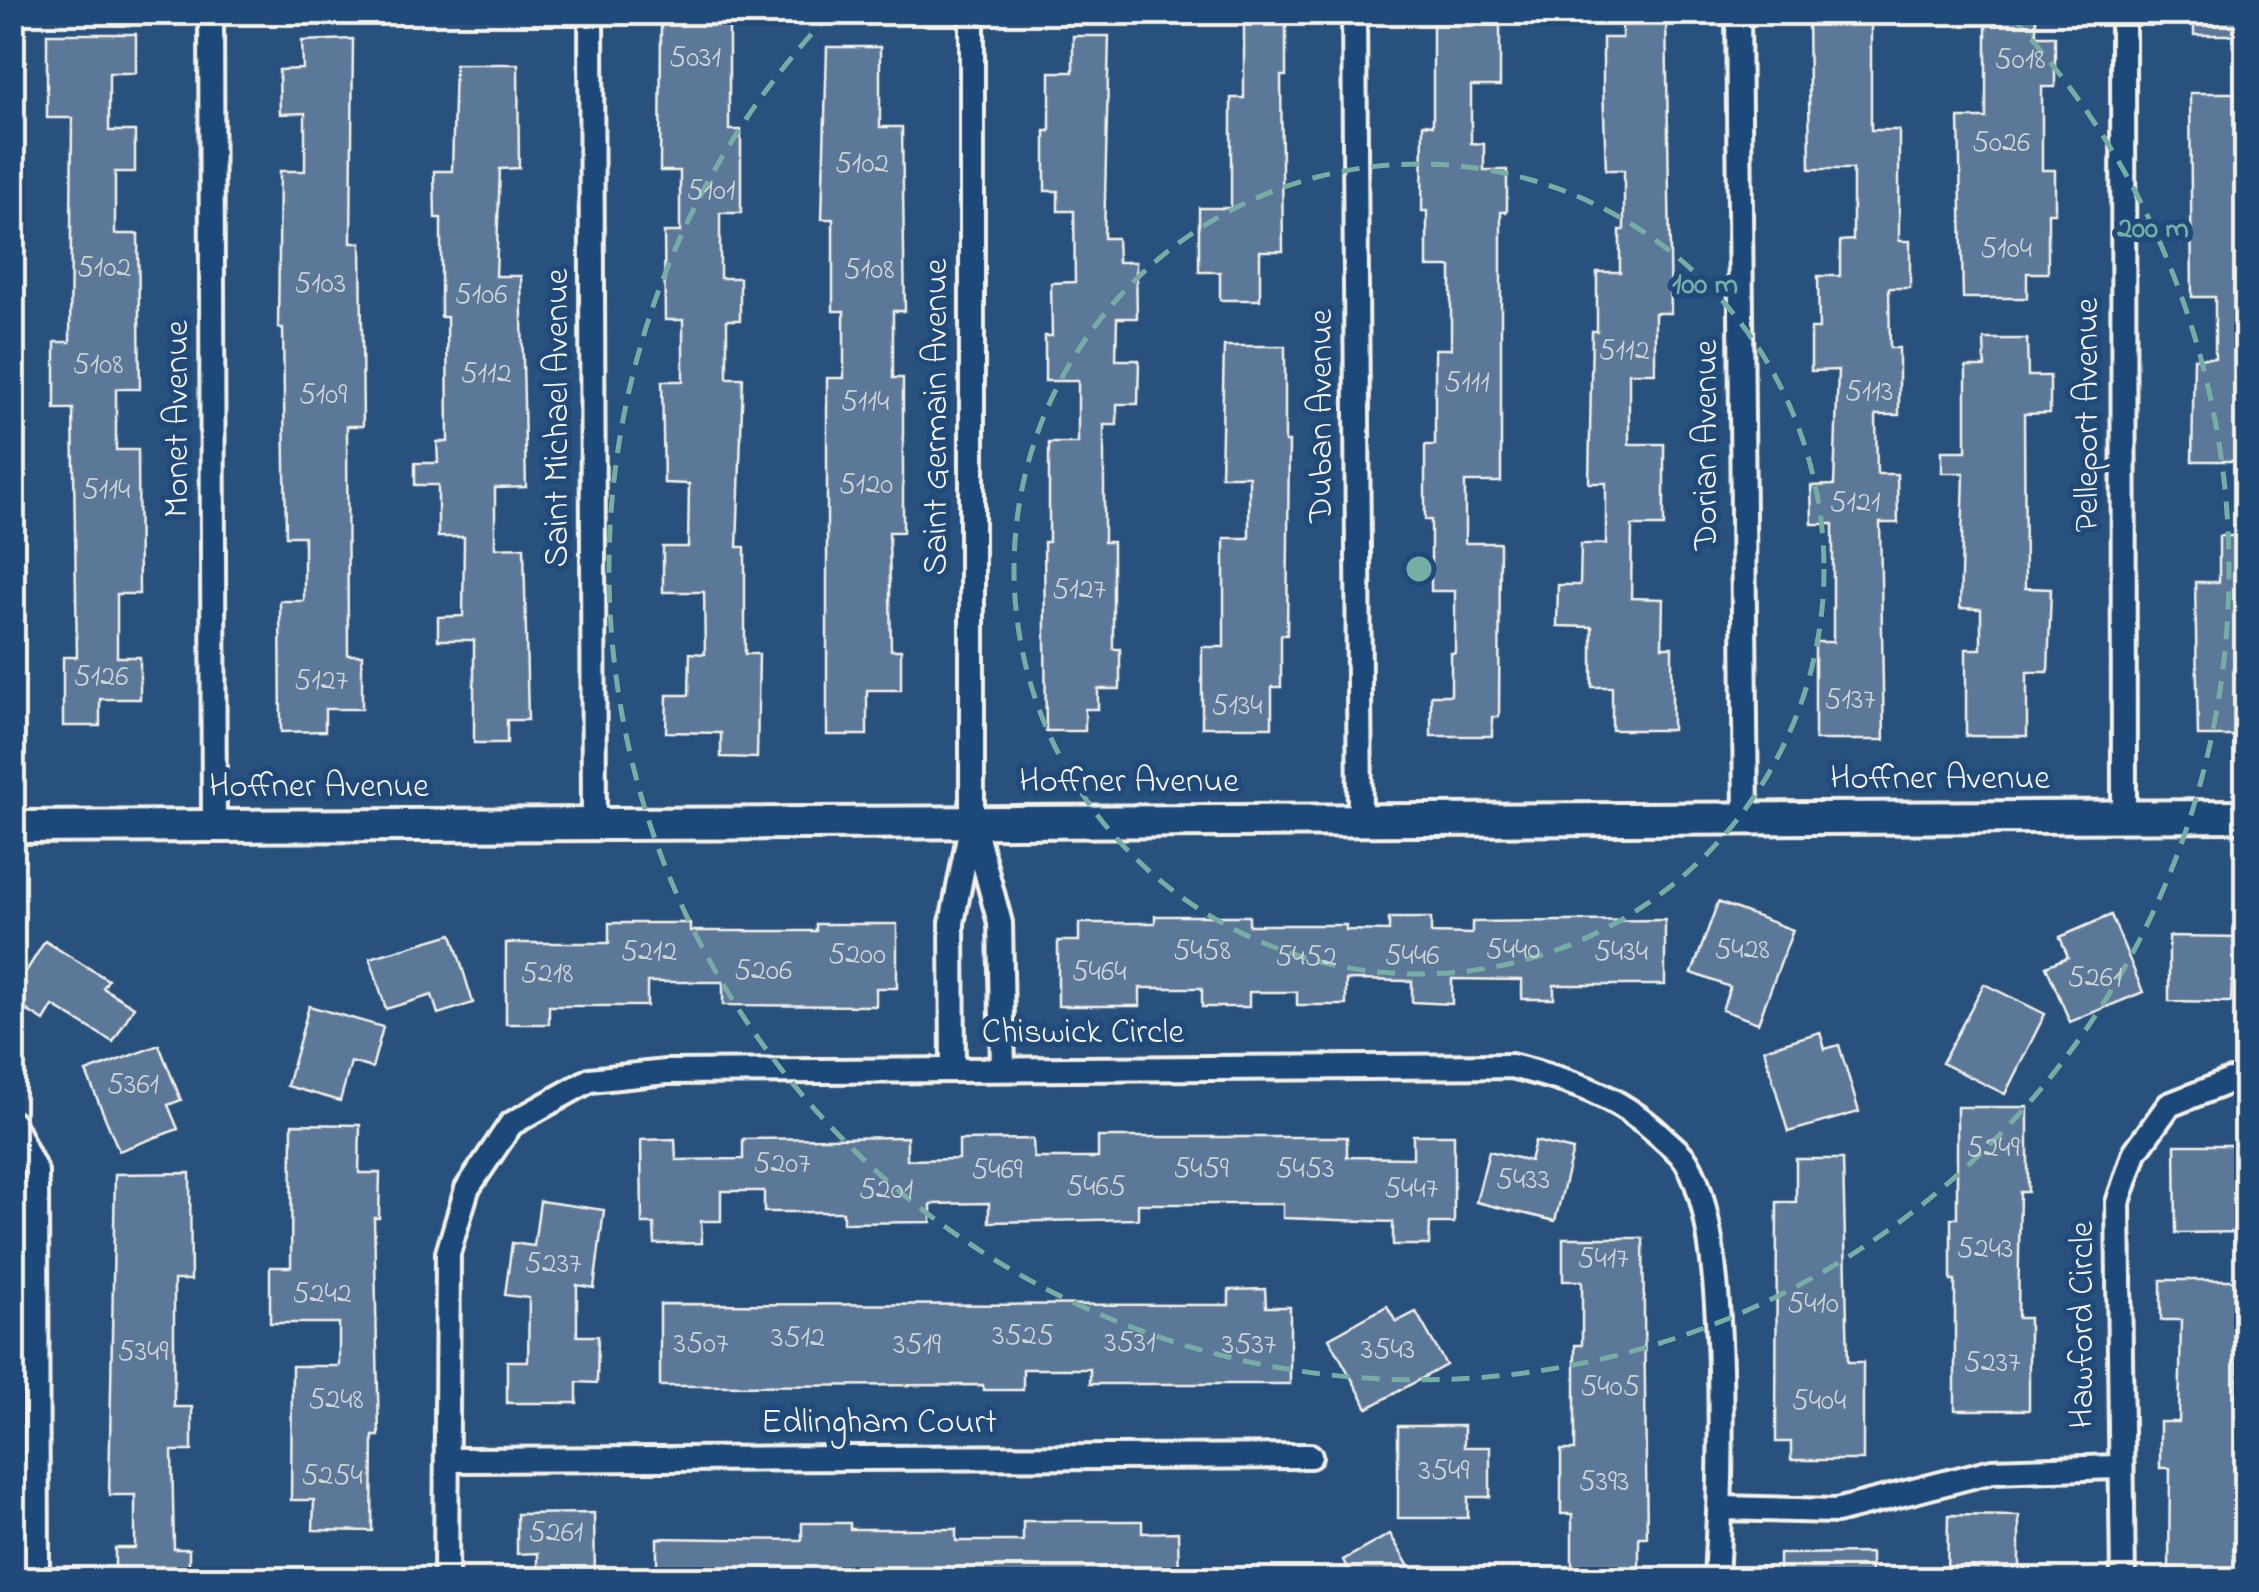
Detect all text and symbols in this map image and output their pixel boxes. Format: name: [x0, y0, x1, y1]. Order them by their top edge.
house number: 5031: [669, 37, 721, 81]
house number: 5018: [1995, 39, 2045, 83]
house number: 5026: [1972, 122, 2030, 166]
house number: 5102: [835, 143, 889, 187]
house number: 5101: [686, 170, 736, 214]
text: 200 m: [2116, 208, 2189, 252]
house number: 5104: [1980, 228, 2032, 272]
house number: 5102: [77, 247, 131, 291]
house number: 5108: [844, 249, 894, 293]
street label: Saint Germain Avenue: [912, 258, 963, 575]
house number: 5103: [294, 263, 346, 307]
text: 100 m: [1672, 264, 1738, 308]
street label: Saint Michael Avenue: [533, 268, 584, 568]
house number: 5106: [455, 274, 507, 318]
street label: Pelleport Avenue: [2063, 297, 2114, 532]
street label: Duban Avenue: [1297, 309, 1348, 524]
street label: Monet Avenue: [153, 320, 204, 518]
house number: 5112: [1598, 330, 1650, 374]
street label: Dorian Avenue: [1682, 339, 1733, 551]
house number: 5108: [73, 344, 123, 388]
house number: 5112: [460, 353, 512, 397]
house number: 5111: [1444, 362, 1490, 406]
house number: 5113: [1845, 371, 1893, 415]
house number: 5109: [299, 374, 347, 418]
house number: 5114: [841, 381, 889, 425]
house number: 5120: [839, 464, 893, 508]
house number: 5114: [82, 469, 130, 513]
house number: 5121: [1829, 482, 1881, 526]
centre of rings: [1401, 551, 1437, 587]
house number: 5127: [1052, 569, 1106, 613]
house number: 5126: [74, 656, 128, 700]
house number: 5127: [294, 660, 348, 704]
house number: 5137: [1824, 679, 1876, 723]
house number: 5134: [1211, 685, 1263, 729]
street label: Hoffner Avenue: [1830, 754, 2050, 805]
street label: Hoffner Avenue: [1019, 757, 1239, 808]
street label: Hoffner Avenue: [209, 762, 429, 813]
house number: 5440: [1486, 929, 1540, 973]
house number: 5428: [1714, 929, 1770, 973]
house number: 5458: [1173, 930, 1231, 974]
house number: 5212: [621, 931, 677, 975]
house number: 5434: [1594, 931, 1648, 975]
house number: 5200: [828, 934, 886, 978]
house number: 5446: [1384, 935, 1440, 979]
house number: 5452: [1275, 936, 1337, 980]
house number: 5206: [734, 950, 792, 994]
house number: 5464: [1071, 951, 1127, 995]
house number: 5218: [521, 953, 573, 997]
house number: 5261: [2068, 957, 2122, 1001]
street label: Chiswick Circle: [982, 1008, 1184, 1059]
house number: 5361: [107, 1064, 159, 1108]
house number: 5249: [1966, 1127, 2020, 1171]
house number: 5207: [753, 1143, 811, 1187]
house number: 5459: [1173, 1148, 1229, 1192]
house number: 5453: [1275, 1148, 1335, 1192]
house number: 5469: [971, 1149, 1023, 1193]
house number: 5433: [1496, 1159, 1550, 1203]
house number: 5465: [1066, 1166, 1126, 1210]
house number: 5447: [1384, 1168, 1438, 1212]
house number: 5201: [859, 1169, 913, 1213]
street label: Hawford Circle: [2058, 1221, 2109, 1429]
house number: 5243: [1957, 1228, 2013, 1272]
house number: 5417: [1577, 1238, 1629, 1282]
house number: 5237: [525, 1243, 581, 1287]
house number: 5242: [292, 1273, 352, 1317]
house number: 5410: [1787, 1283, 1839, 1327]
house number: 3525: [992, 1315, 1054, 1359]
house number: 3512: [771, 1317, 825, 1361]
house number: 3531: [1104, 1322, 1156, 1366]
house number: 3507: [674, 1323, 728, 1367]
house number: 3519: [893, 1324, 941, 1368]
house number: 3537: [1222, 1324, 1276, 1368]
house number: 3543: [1361, 1329, 1415, 1373]
house number: 5349: [118, 1331, 168, 1375]
house number: 5237: [1964, 1342, 2020, 1386]
house number: 5405: [1580, 1366, 1640, 1410]
house number: 5248: [308, 1379, 364, 1423]
house number: 5404: [1792, 1380, 1846, 1424]
street label: Edlingham Court: [761, 1398, 997, 1449]
house number: 3549: [1419, 1450, 1469, 1494]
house number: 5254: [301, 1455, 363, 1499]
house number: 5393: [1579, 1461, 1629, 1505]
house number: 5261: [529, 1512, 583, 1556]

